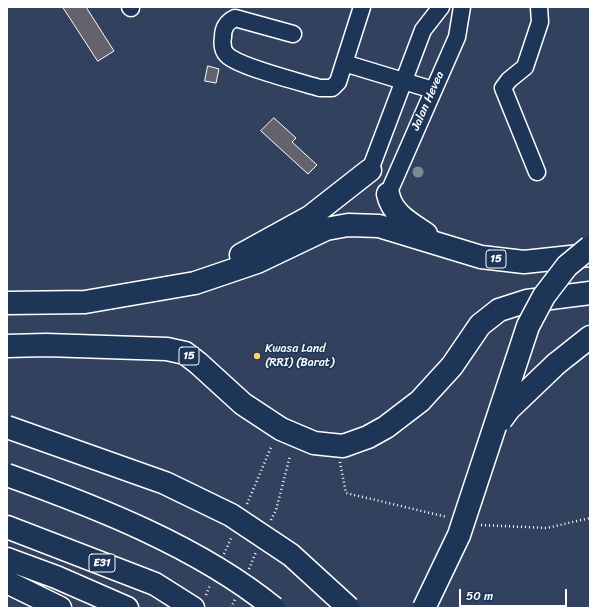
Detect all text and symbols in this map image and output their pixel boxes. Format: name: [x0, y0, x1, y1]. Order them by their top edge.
street label: Jalan Hevea: [409, 69, 447, 133]
road number: 15: [486, 250, 506, 268]
place label: Kwasa Land (RRI) (Barat): [265, 342, 334, 370]
road number: 15: [179, 347, 199, 365]
marker: Kwasa Land (RRI) (Barat): [252, 351, 262, 361]
road number: E31: [89, 554, 115, 572]
scale bar: [461, 581, 569, 607]
text: 50 m: [466, 585, 493, 607]

